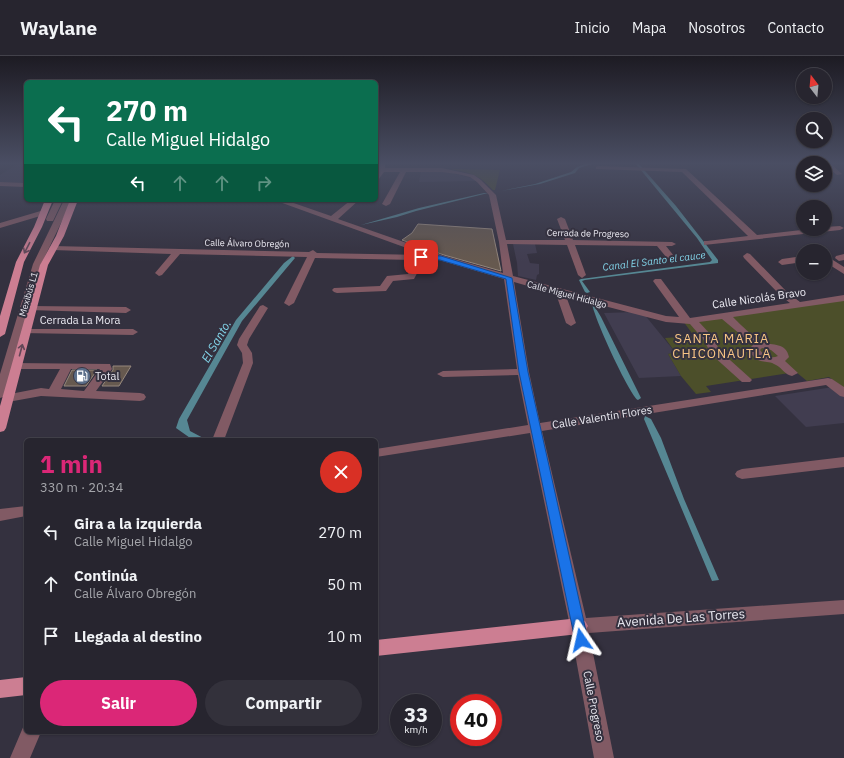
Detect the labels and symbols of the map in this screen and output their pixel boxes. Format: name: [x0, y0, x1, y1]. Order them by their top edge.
north arrow: [796, 68, 832, 104]
street label: Cerrada de Progreso: [547, 227, 629, 239]
street label: Calle Álvaro Obregón: [205, 236, 289, 249]
pin: [404, 240, 438, 274]
one-way arrow: [23, 242, 30, 254]
water label: Canal El Santo el cauce: [602, 248, 706, 274]
street label: Mexibús L1: [16, 271, 40, 317]
street label: Calle Miguel Hidalgo: [526, 278, 608, 310]
street label: Calle Nicolás Bravo: [711, 284, 807, 312]
street label: Cerrada La Mora: [40, 313, 120, 327]
water label: El Santo.: [198, 317, 234, 365]
district label: SANTA MARIA CHICONAUTLA: [672, 330, 772, 362]
one-way arrow: [18, 344, 26, 357]
fuel station icon: Total: [72, 366, 92, 386]
place label: Total: [95, 369, 119, 383]
street label: Calle Valentín Flores: [551, 402, 653, 432]
street label: Avenida De Las Torres: [616, 605, 746, 631]
position arrow: [560, 619, 602, 661]
street label: Calle Progreso: [580, 670, 608, 742]
speed limit sign: 40: [450, 694, 502, 746]

